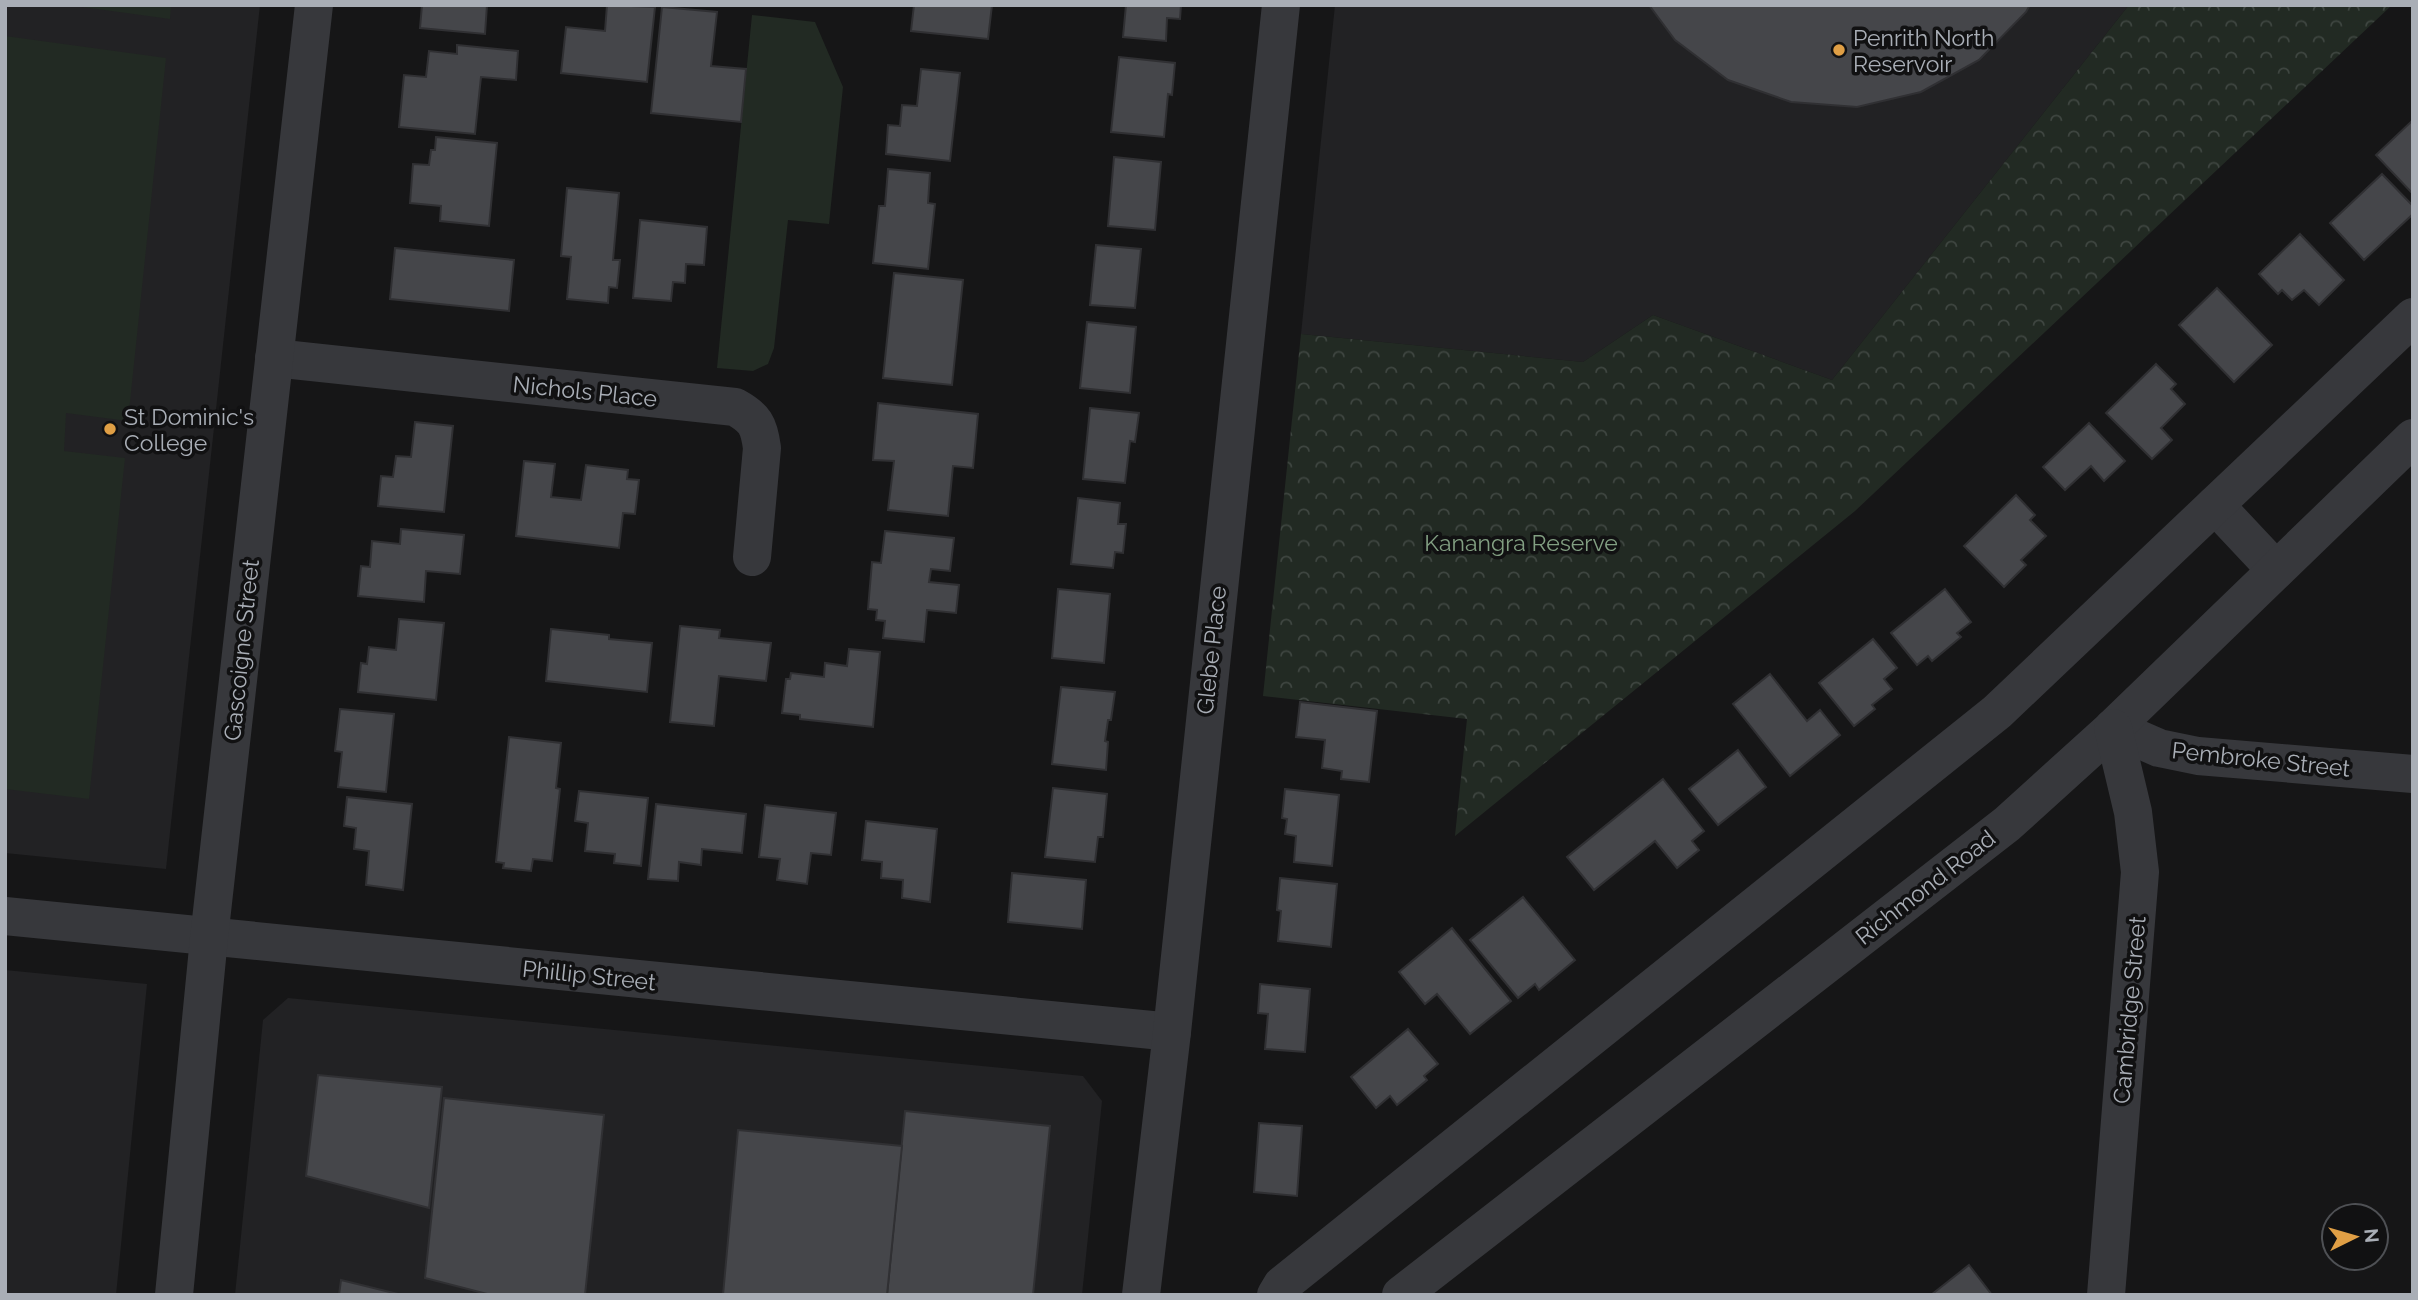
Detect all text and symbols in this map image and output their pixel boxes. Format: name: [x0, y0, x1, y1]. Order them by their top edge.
place label: Penrith North Reservoir: [1853, 24, 1995, 77]
marker: Penrith North Reservoir: [1831, 42, 1847, 58]
street label: Nichols Place: [512, 370, 658, 412]
place label: St Dominic's College: [124, 403, 254, 456]
marker: St Dominic's College: [102, 421, 118, 437]
park label: Kanangra Reserve: [1424, 529, 1618, 556]
street label: Gascoigne Street: [218, 558, 264, 742]
street label: Glebe Place: [1191, 584, 1231, 716]
street label: Pembroke Street: [2171, 736, 2352, 782]
street label: Richmond Road: [1850, 824, 2000, 950]
street label: Cambridge Street: [2107, 915, 2151, 1105]
street label: Phillip Street: [521, 955, 657, 995]
north arrow: [2320, 1202, 2390, 1272]
text: N: [2360, 1227, 2384, 1244]

